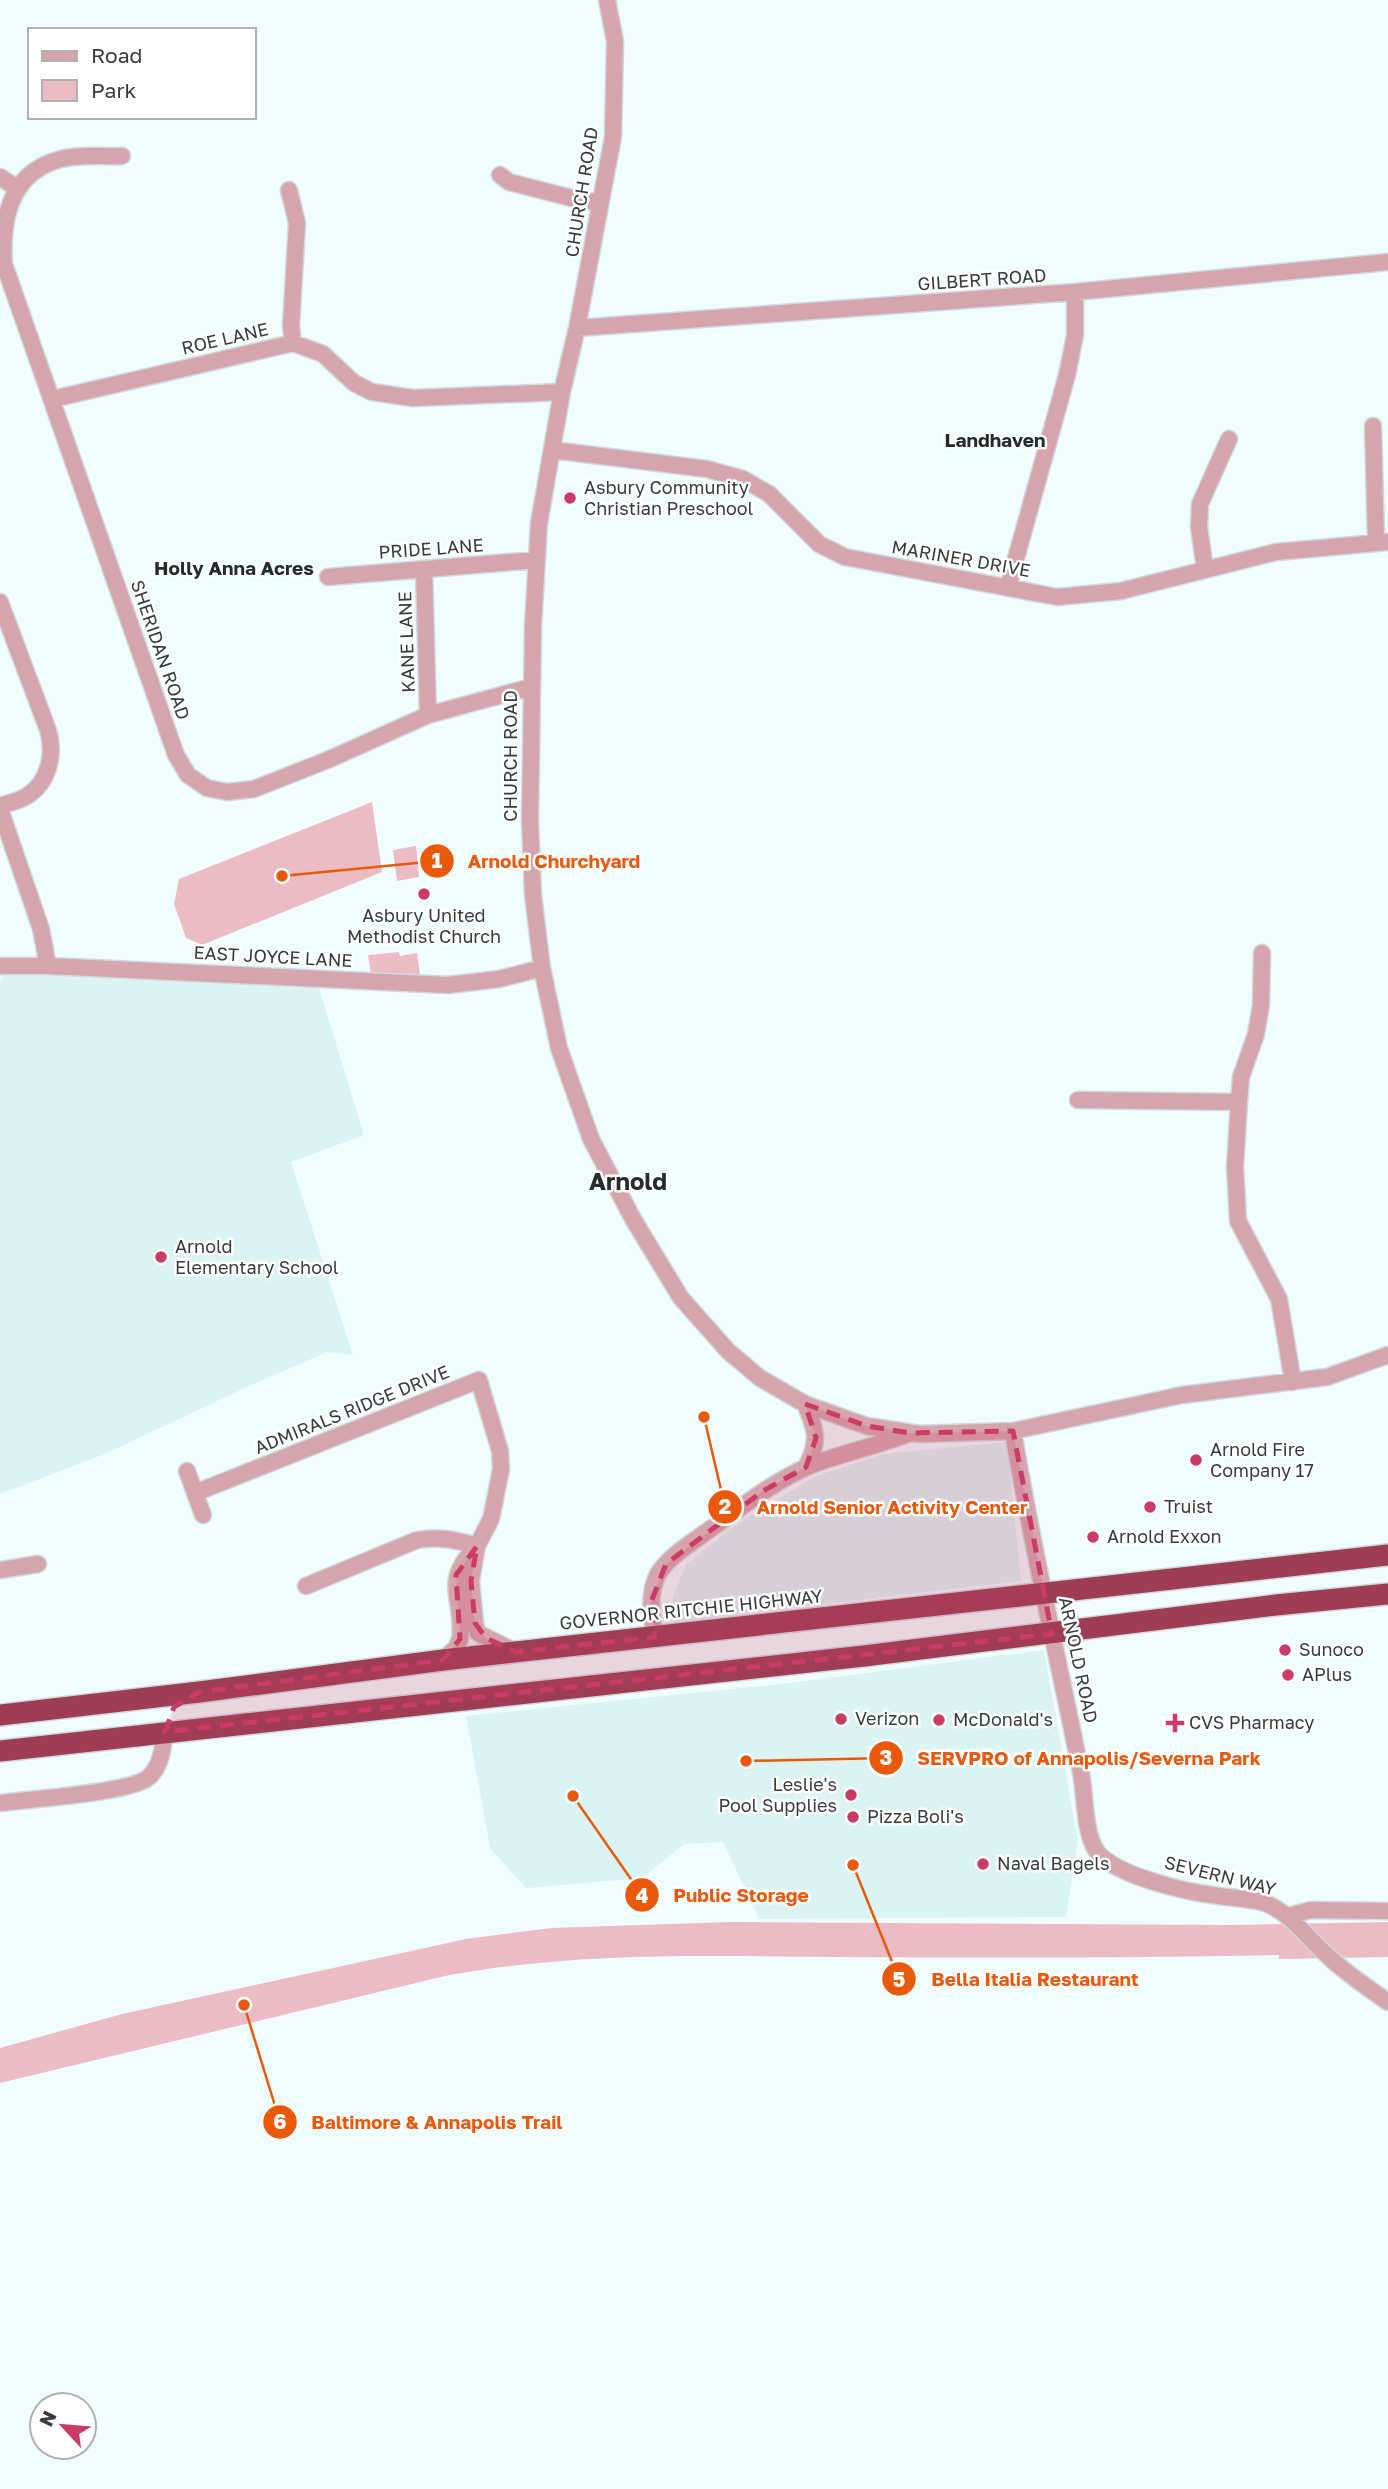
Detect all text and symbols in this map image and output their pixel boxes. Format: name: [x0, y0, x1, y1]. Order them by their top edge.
legend: [28, 28, 256, 119]
text: Road: [91, 42, 142, 68]
text: Park: [91, 77, 137, 103]
street label: CHURCH ROAD: [560, 125, 602, 259]
street label: GILBERT ROAD: [917, 264, 1047, 294]
street label: ROE LANE: [179, 317, 270, 359]
district label: Landhaven: [944, 428, 1046, 451]
place label: Asbury Community Christian Preschool: [584, 476, 754, 519]
marker: Asbury Community Christian Preschool: [562, 490, 578, 506]
street label: PRIDE LANE: [378, 533, 484, 563]
street label: MARINER DRIVE: [890, 535, 1032, 581]
district label: Holly Anna Acres: [154, 556, 314, 579]
street label: SHERIDAN ROAD: [127, 577, 195, 722]
street label: KANE LANE: [393, 591, 419, 693]
street label: CHURCH ROAD: [499, 690, 521, 822]
callout: Arnold Churchyard: [419, 841, 655, 881]
text: 1: [432, 847, 443, 873]
text: Arnold Churchyard: [468, 849, 640, 872]
marker: Asbury United Methodist Church: [416, 886, 432, 902]
place label: Asbury United Methodist Church: [347, 904, 501, 947]
street label: EAST JOYCE LANE: [193, 941, 353, 971]
district label: Arnold: [589, 1166, 667, 1195]
place label: Arnold Elementary School: [175, 1235, 339, 1278]
marker: Arnold Elementary School: [153, 1249, 169, 1265]
street label: ADMIRALS RIDGE DRIVE: [251, 1360, 452, 1458]
place label: Arnold Fire Company 17: [1210, 1438, 1314, 1481]
marker: Arnold Fire Company 17: [1188, 1452, 1204, 1468]
callout: Arnold Senior Activity Center: [708, 1487, 1041, 1527]
text: 2: [719, 1493, 732, 1519]
text: Arnold Senior Activity Center: [757, 1495, 1028, 1518]
place label: Truist: [1164, 1495, 1213, 1517]
marker: Truist: [1142, 1499, 1158, 1515]
place label: Arnold Exxon: [1107, 1525, 1222, 1547]
marker: Arnold Exxon: [1085, 1529, 1101, 1545]
street label: GOVERNOR RITCHIE HIGHWAY: [558, 1584, 824, 1634]
street label: ARNOLD ROAD: [1055, 1595, 1103, 1725]
place label: Sunoco: [1299, 1638, 1364, 1660]
marker: Sunoco: [1277, 1642, 1293, 1658]
place label: APlus: [1302, 1663, 1352, 1685]
marker: APlus: [1280, 1667, 1296, 1683]
place label: Verizon: [855, 1707, 919, 1729]
place label: McDonald's: [953, 1708, 1053, 1730]
marker: Verizon: [833, 1711, 849, 1727]
place label: CVS Pharmacy: [1189, 1711, 1314, 1733]
marker: McDonald's: [931, 1712, 947, 1728]
marker: CVS Pharmacy: [1167, 1715, 1183, 1731]
callout: SERVPRO of Annapolis/Severna Park: [869, 1738, 1275, 1778]
text: 3: [880, 1744, 892, 1770]
text: SERVPRO of Annapolis/Severna Park: [917, 1746, 1261, 1769]
place label: Leslie's Pool Supplies: [718, 1773, 837, 1816]
marker: Leslie's Pool Supplies: [843, 1787, 859, 1803]
place label: Pizza Boli's: [867, 1805, 964, 1827]
marker: Pizza Boli's: [845, 1809, 861, 1825]
street label: SEVERN WAY: [1162, 1851, 1279, 1900]
place label: Naval Bagels: [997, 1852, 1110, 1874]
marker: Naval Bagels: [975, 1856, 991, 1872]
callout: Public Storage: [624, 1875, 823, 1915]
text: 4: [635, 1882, 649, 1908]
text: Public Storage: [673, 1883, 809, 1906]
callout: Bella Italia Restaurant: [882, 1959, 1152, 1999]
text: 5: [893, 1966, 906, 1992]
text: Bella Italia Restaurant: [931, 1967, 1139, 1990]
callout: Baltimore & Annapolis Trail: [263, 2102, 577, 2142]
text: 6: [273, 2108, 287, 2134]
text: Baltimore & Annapolis Trail: [311, 2110, 563, 2133]
north arrow: [28, 2391, 98, 2461]
text: N: [34, 2407, 61, 2430]

